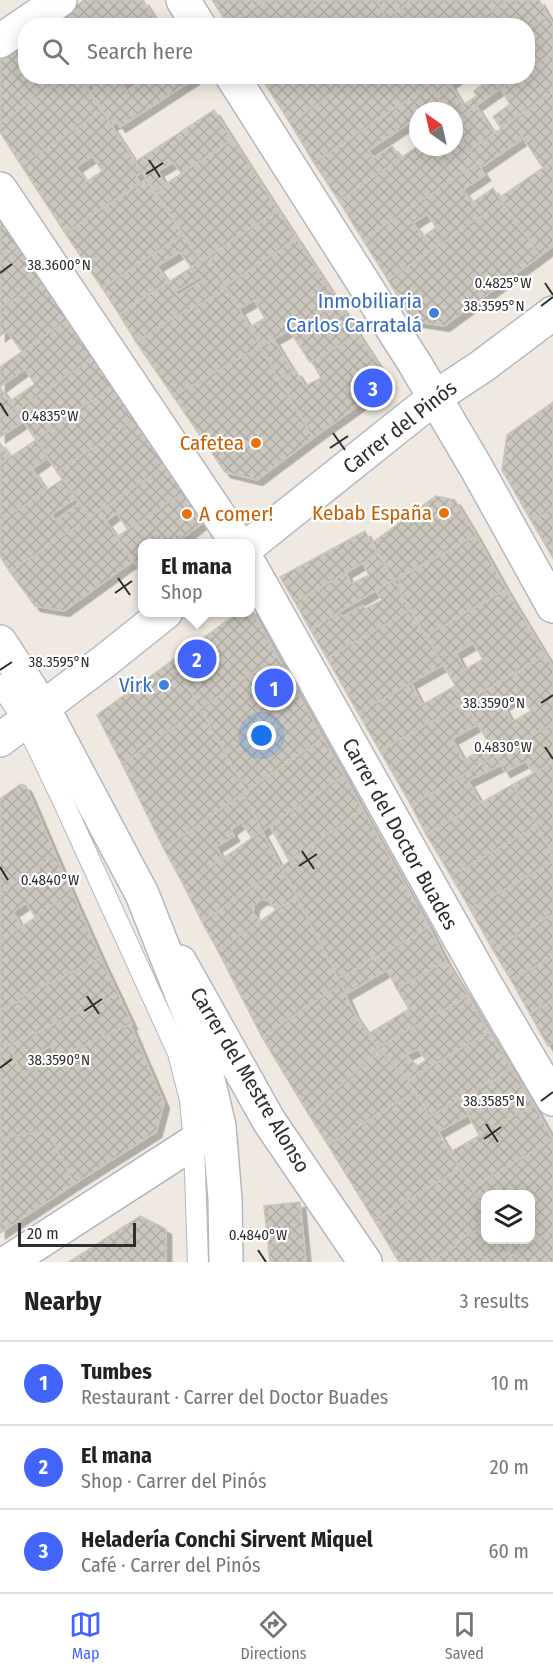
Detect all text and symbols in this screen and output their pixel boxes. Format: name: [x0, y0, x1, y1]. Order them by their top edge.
search box: [18, 18, 535, 84]
icon: search: [39, 35, 72, 68]
text: Search here: [87, 38, 193, 65]
north arrow: [409, 102, 463, 156]
text: 38.3600°N: [27, 256, 91, 274]
text: 0.4825°W: [475, 274, 531, 292]
place label: Inmobiliaria Carlos Carratalá: [286, 288, 422, 338]
text: 38.3595°N: [463, 297, 525, 315]
marker: Inmobiliaria Carlos Carratalá: [427, 306, 441, 320]
pin: 3: [354, 366, 392, 410]
street label: Carrer del Pinós: [338, 375, 462, 479]
text: 0.4835°W: [21, 407, 79, 425]
place label: Cafetea: [180, 430, 244, 456]
marker: Cafetea: [249, 436, 263, 450]
place label: Kebab España: [312, 500, 432, 526]
place label: A comer!: [199, 501, 273, 527]
marker: Kebab España: [437, 506, 451, 520]
marker: A comer!: [180, 507, 194, 521]
popup: [138, 539, 255, 617]
text: El mana: [161, 553, 232, 580]
text: Shop: [161, 580, 203, 604]
pin: 2: [178, 636, 216, 682]
text: 38.3595°N: [28, 653, 90, 671]
pin: 1: [254, 666, 294, 710]
place label: Virk: [119, 672, 152, 698]
marker: Virk: [157, 678, 171, 692]
text: 38.3590°N: [463, 694, 525, 712]
your location: [247, 721, 276, 750]
street label: Carrer del Doctor Buades: [337, 734, 464, 934]
text: 0.4830°W: [474, 738, 532, 756]
text: 0.4840°W: [21, 871, 79, 889]
street label: Carrer del Mestre Alonso: [184, 983, 316, 1177]
text: 38.3590°N: [28, 1051, 90, 1069]
text: 38.3585°N: [463, 1092, 525, 1110]
map controls: [481, 1190, 535, 1244]
button: layers: [481, 1190, 535, 1244]
scale bar: [18, 1220, 136, 1248]
text: 20 m: [27, 1224, 58, 1243]
text: 0.4840°W: [229, 1226, 287, 1244]
text: Nearby: [24, 1286, 101, 1317]
text: 3 results: [460, 1289, 529, 1313]
text: Tumbes: [81, 1358, 152, 1385]
text: 1: [39, 1371, 48, 1395]
text: 10 m: [491, 1371, 529, 1395]
text: Restaurant · Carrer del Doctor Buades: [81, 1385, 388, 1409]
text: El mana: [81, 1442, 152, 1469]
text: 2: [39, 1455, 48, 1479]
text: 20 m: [490, 1455, 529, 1479]
text: Shop · Carrer del Pinós: [81, 1469, 267, 1493]
text: Heladería Conchi Sirvent Miquel: [81, 1526, 373, 1553]
text: 3: [39, 1539, 48, 1563]
text: 60 m: [489, 1539, 529, 1563]
text: Café · Carrer del Pinós: [81, 1553, 261, 1577]
tab: Map: [69, 1608, 102, 1663]
tab: Directions: [240, 1608, 307, 1663]
tab: Saved: [445, 1608, 484, 1663]

